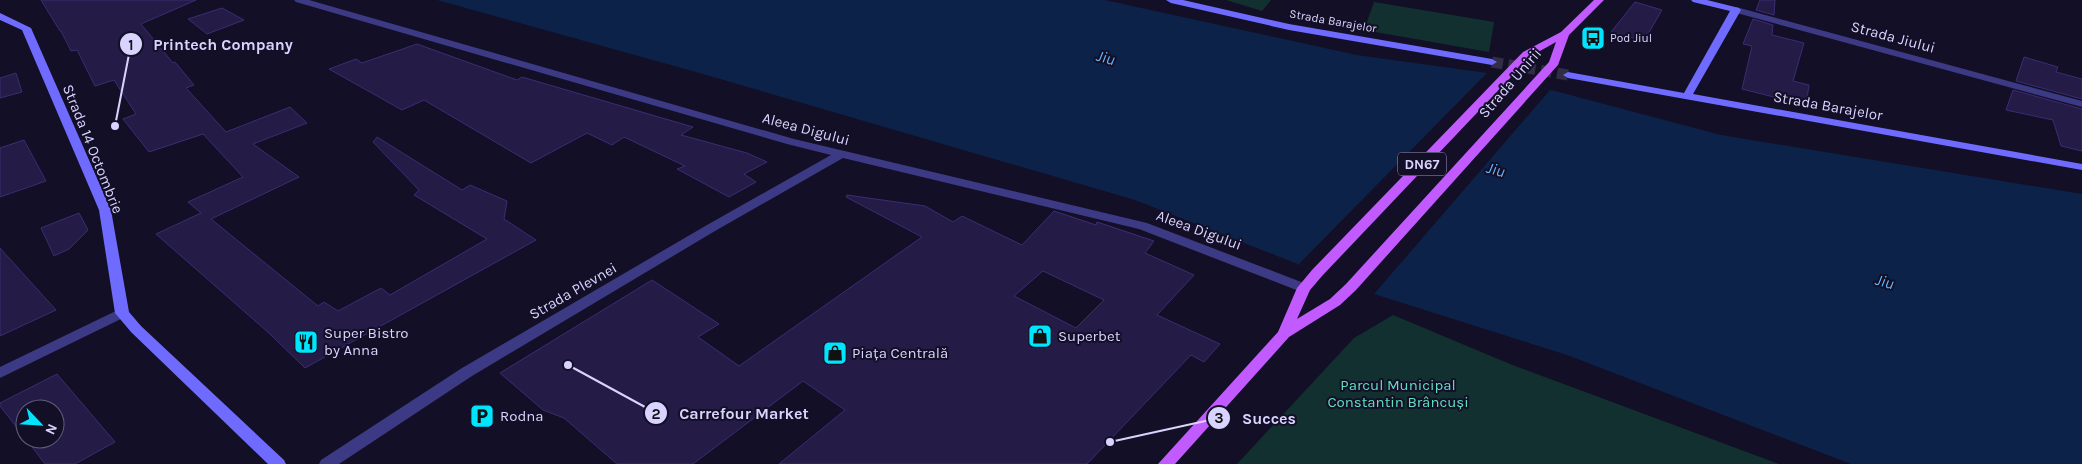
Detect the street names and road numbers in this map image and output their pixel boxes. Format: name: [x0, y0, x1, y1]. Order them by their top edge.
street label: Strada Barajelor: [1288, 6, 1378, 36]
street label: Strada Jiului: [1849, 17, 1937, 57]
street label: Strada Unirii: [1475, 44, 1545, 122]
street label: Strada 14 Octombrie: [59, 82, 127, 216]
street label: Strada Barajelor: [1772, 88, 1885, 125]
street label: Aleea Digului: [760, 109, 852, 149]
road number: DN67: [1398, 152, 1446, 175]
street label: Aleea Digului: [1154, 206, 1244, 254]
street label: Strada Plevnei: [526, 259, 620, 323]

